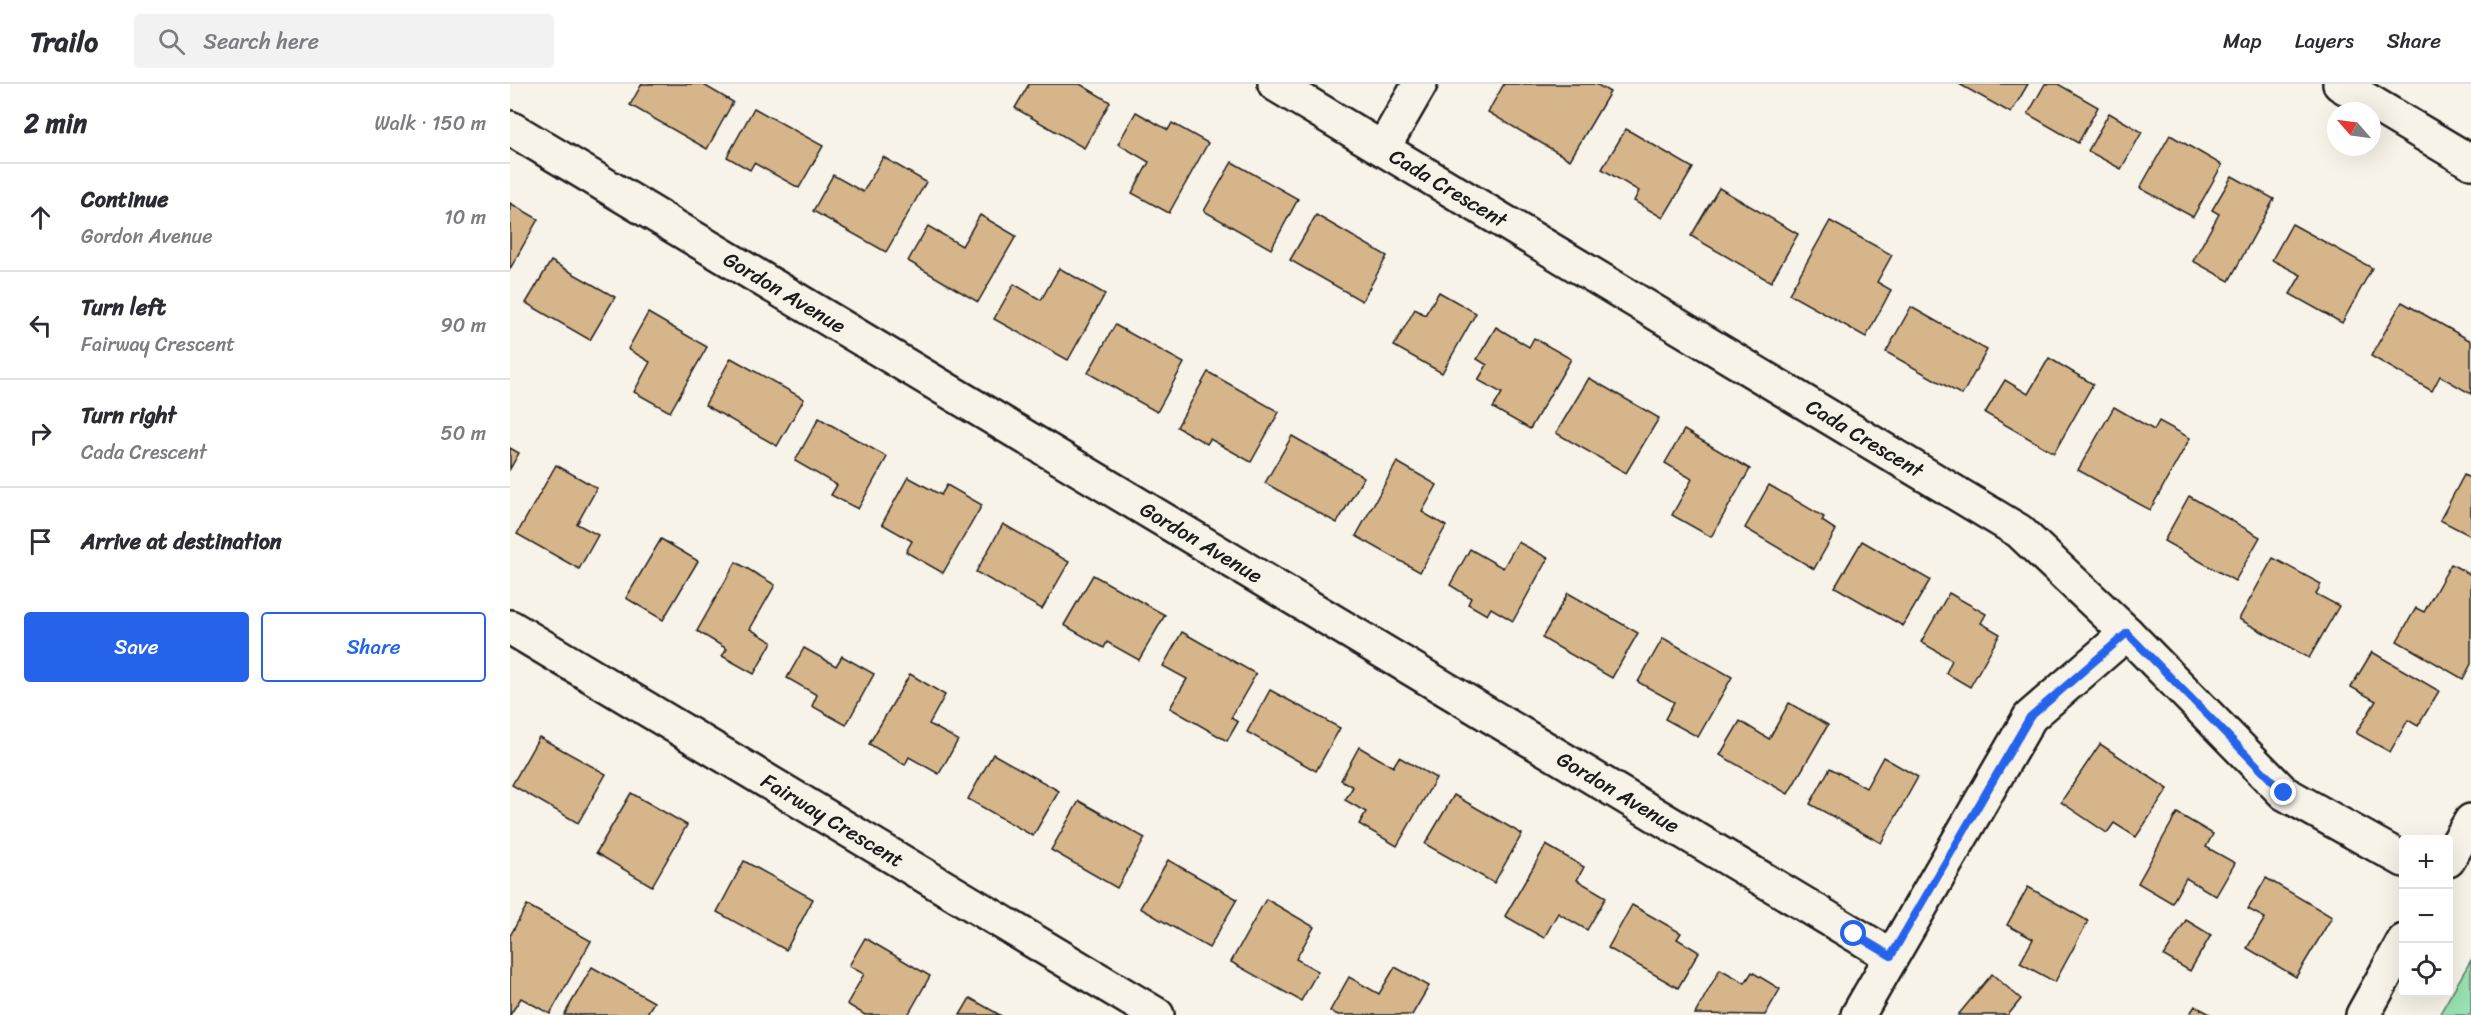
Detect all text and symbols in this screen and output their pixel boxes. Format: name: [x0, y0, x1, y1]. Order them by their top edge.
search box: [134, 14, 554, 68]
text: Trailo: [30, 17, 98, 66]
text: Search here: [203, 22, 319, 61]
text: Map: [2223, 22, 2262, 60]
text: Layers: [2295, 22, 2354, 60]
text: Share: [2387, 22, 2441, 60]
icon: search: [155, 25, 188, 58]
text: 2 min: [24, 100, 87, 146]
north arrow: [2327, 102, 2381, 156]
text: Walk · 150 m: [374, 106, 486, 141]
street label: Cada Crescent: [1382, 138, 1516, 239]
text: Continue: [81, 180, 169, 219]
text: 10 m: [444, 200, 486, 235]
icon: ahead: [24, 201, 57, 234]
text: Gordon Avenue: [81, 219, 212, 254]
street label: Gordon Avenue: [715, 241, 854, 344]
text: Turn left: [81, 288, 166, 327]
text: 90 m: [441, 308, 486, 343]
icon: left: [24, 309, 57, 342]
text: Fairway Crescent: [81, 327, 235, 362]
street label: Cada Crescent: [1798, 388, 1933, 489]
text: Turn right: [81, 396, 176, 435]
text: 50 m: [441, 416, 486, 451]
icon: right: [24, 417, 57, 450]
text: Cada Crescent: [81, 435, 207, 470]
street label: Gordon Avenue: [1132, 491, 1270, 594]
text: Arrive at destination: [81, 522, 282, 561]
icon: arrive: [24, 525, 57, 558]
button: Save: [24, 612, 249, 682]
button: Share: [261, 612, 486, 682]
street label: Gordon Avenue: [1549, 741, 1687, 844]
street label: Fairway Crescent: [753, 762, 912, 878]
route end: [2270, 779, 2296, 805]
map controls: [2399, 835, 2453, 997]
button: +: [2399, 835, 2453, 889]
button: −: [2399, 889, 2453, 943]
route start: [1840, 920, 1866, 946]
button: locate: [2399, 943, 2453, 997]

